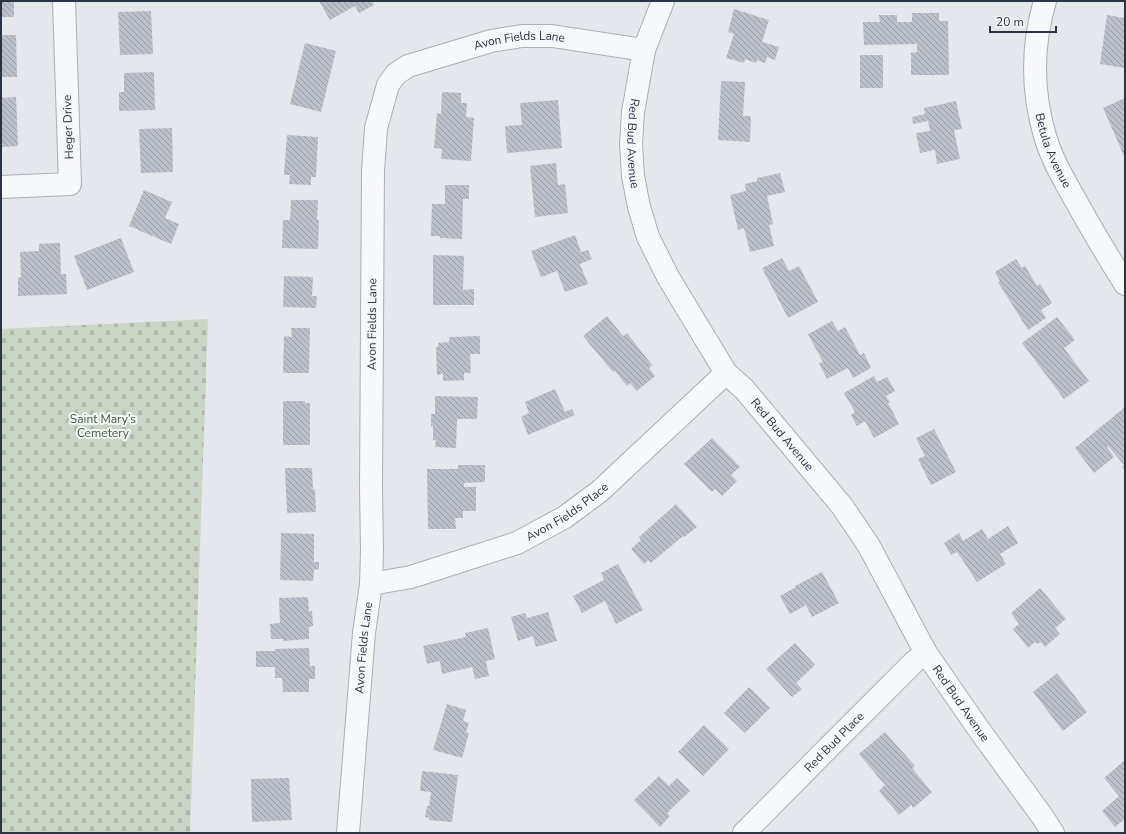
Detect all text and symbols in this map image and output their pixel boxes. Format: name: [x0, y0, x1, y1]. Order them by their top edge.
scale bar: [990, 8, 1056, 34]
text: 20 m: [996, 14, 1024, 30]
street label: Avon Fields Lane: [472, 28, 566, 54]
street label: Heger Drive: [59, 94, 77, 160]
street label: Red Bud Avenue: [623, 97, 643, 190]
street label: Betula Avenue: [1032, 112, 1075, 191]
street label: Avon Fields Lane: [364, 278, 380, 370]
street label: Red Bud Avenue: [747, 395, 817, 474]
park label: Saint Mary’s Cemetery: [70, 411, 136, 441]
street label: Avon Fields Place: [523, 479, 612, 545]
street label: Avon Fields Lane: [351, 601, 376, 694]
street label: Red Bud Avenue: [929, 662, 993, 745]
street label: Red Bud Place: [801, 709, 867, 776]

